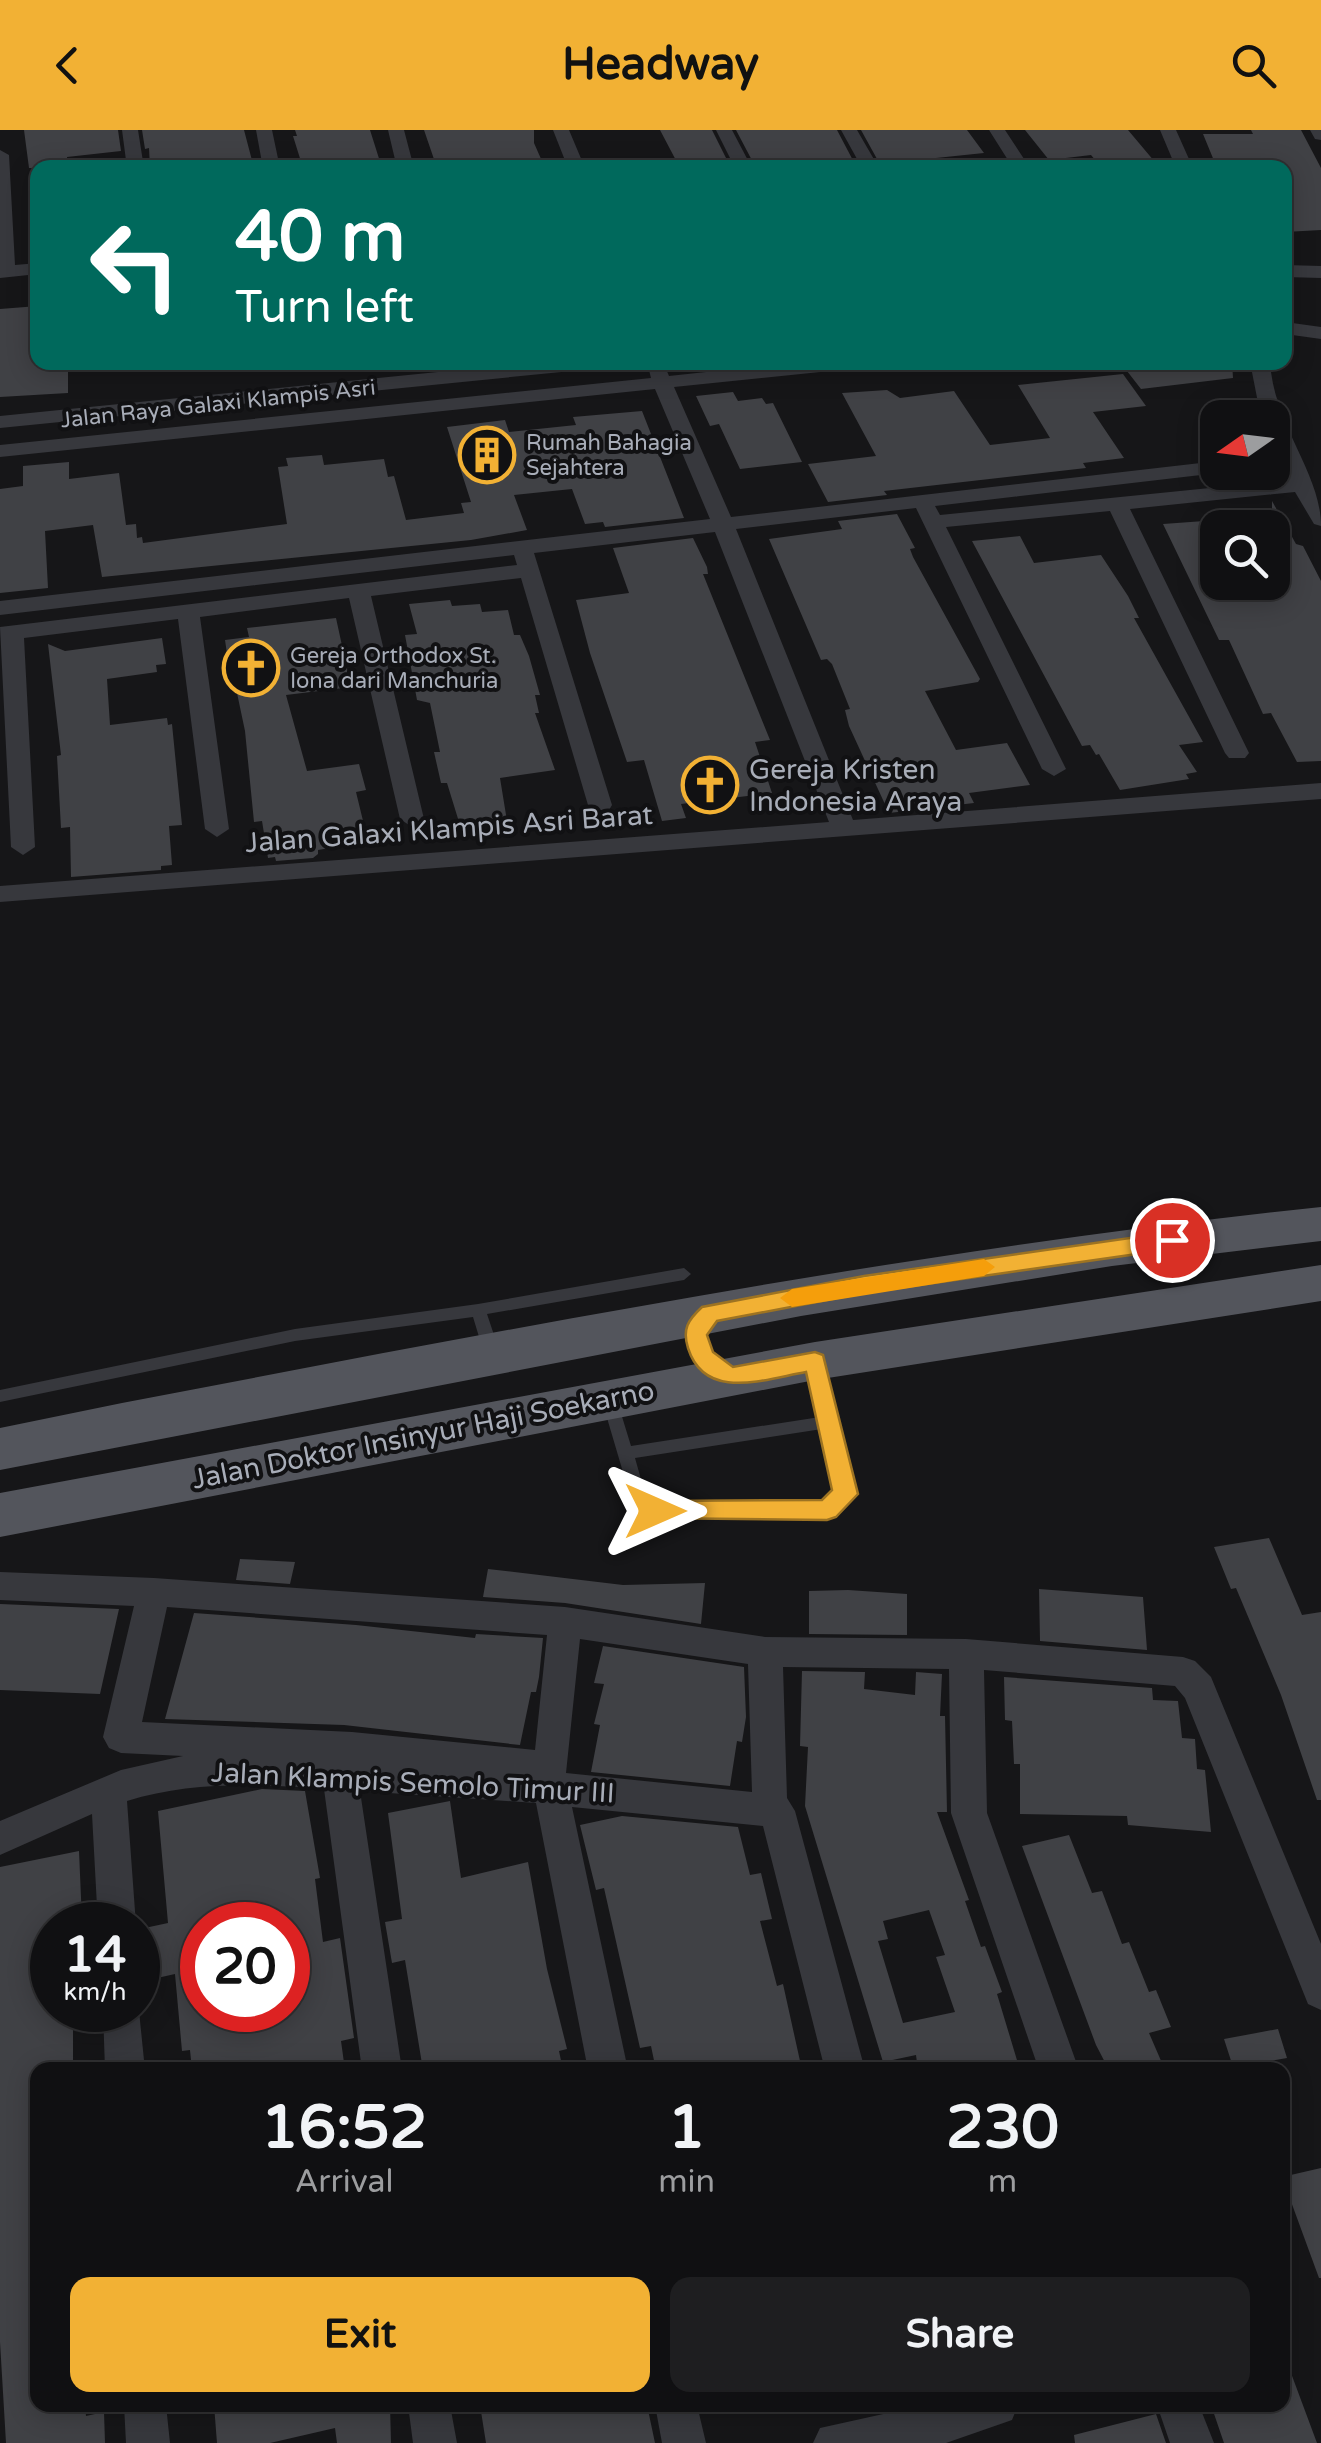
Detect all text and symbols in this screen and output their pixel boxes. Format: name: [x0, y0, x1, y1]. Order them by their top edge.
icon: back: [40, 38, 95, 93]
text: Headway: [562, 38, 759, 92]
icon: search: [1226, 38, 1281, 93]
text: 40 m: [235, 196, 405, 280]
icon: left: [70, 200, 200, 330]
text: Turn left: [235, 281, 414, 335]
street label: Jalan Raya Galaxi Klampis Asri: [59, 375, 377, 433]
north arrow: [1200, 400, 1290, 490]
map controls: [1200, 400, 1290, 600]
building icon: Rumah Bahagia Sejahtera: [457, 425, 517, 485]
place label: Rumah Bahagia Sejahtera: [526, 430, 692, 481]
button: search: [1200, 510, 1290, 600]
church icon: Gereja Orthodox St. Iona dari Manchuria: [221, 638, 281, 698]
place label: Gereja Orthodox St. Iona dari Manchuria: [290, 643, 498, 694]
place label: Gereja Kristen Indonesia Araya: [749, 753, 962, 819]
church icon: Gereja Kristen Indonesia Araya: [680, 755, 740, 815]
street label: Jalan Galaxi Klampis Asri Barat: [244, 798, 654, 860]
pin: [1130, 1198, 1215, 1283]
icon: arrive: [1145, 1213, 1200, 1268]
street label: Jalan Doktor Insinyur Haji Soekarno: [189, 1373, 657, 1497]
position arrow: [603, 1459, 707, 1563]
street label: Jalan Klampis Semolo Timur III: [210, 1755, 615, 1811]
speed limit sign: 20: [180, 1902, 310, 2032]
text: 14: [64, 1925, 126, 1985]
text: km/h: [64, 1977, 126, 2007]
text: 16:52: [261, 2092, 427, 2164]
text: 1: [668, 2092, 705, 2164]
text: 230: [946, 2092, 1059, 2164]
text: Arrival: [295, 2163, 394, 2201]
text: min: [658, 2163, 715, 2201]
text: m: [988, 2163, 1017, 2201]
button: Exit: [70, 2277, 650, 2392]
button: Share: [670, 2277, 1250, 2392]

